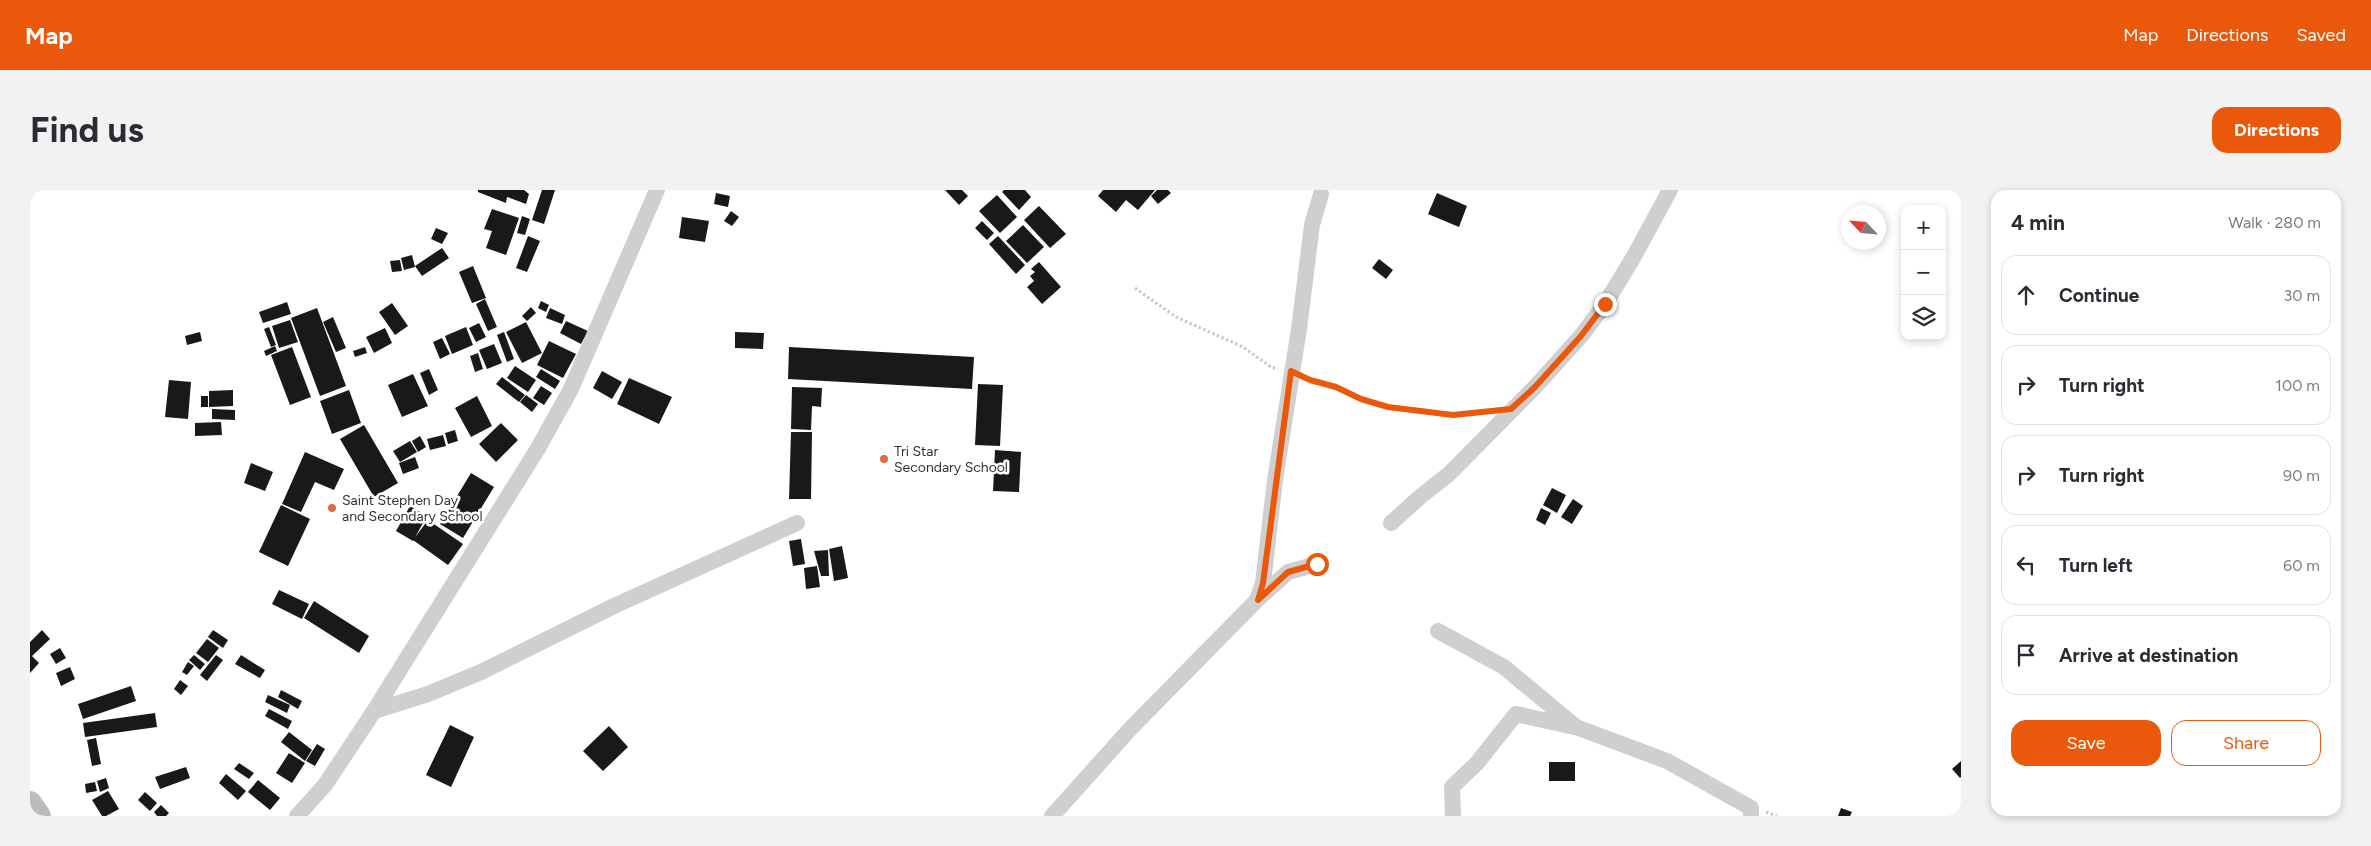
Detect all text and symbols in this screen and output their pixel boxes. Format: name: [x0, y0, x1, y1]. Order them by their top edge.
text: Map: [25, 21, 73, 50]
text: Map: [2123, 24, 2158, 46]
text: Directions: [2186, 24, 2268, 46]
text: Saved: [2296, 24, 2346, 46]
button: Directions: [2212, 107, 2341, 153]
text: Find us: [30, 109, 144, 151]
north arrow: [1841, 205, 1886, 250]
map controls: [1901, 205, 1946, 340]
button: +: [1901, 205, 1946, 250]
text: 4 min: [2011, 210, 2065, 235]
text: Walk · 280 m: [2228, 213, 2321, 232]
button: −: [1901, 250, 1946, 295]
icon: ahead: [2012, 281, 2040, 309]
text: Continue: [2059, 284, 2139, 307]
text: 30 m: [2283, 286, 2320, 305]
route end: [1594, 293, 1617, 316]
button: layers: [1901, 295, 1946, 340]
icon: right: [2012, 371, 2040, 399]
text: Turn right: [2059, 374, 2145, 397]
text: 100 m: [2275, 376, 2320, 395]
place label: Tri Star Secondary School: [894, 443, 1008, 476]
marker: Tri Star Secondary School: [878, 453, 890, 465]
icon: right: [2012, 461, 2040, 489]
text: Turn right: [2059, 464, 2145, 487]
text: 90 m: [2283, 466, 2320, 485]
place label: Saint Stephen Day and Secondary School: [342, 492, 483, 525]
marker: Saint Stephen Day and Secondary School: [326, 502, 338, 514]
icon: left: [2012, 551, 2040, 579]
route start: [1306, 553, 1329, 576]
text: Turn left: [2059, 554, 2133, 577]
text: 60 m: [2283, 556, 2320, 575]
icon: arrive: [2012, 641, 2040, 669]
text: Arrive at destination: [2059, 644, 2238, 667]
button: Save: [2011, 720, 2161, 766]
button: Share: [2171, 720, 2321, 766]

